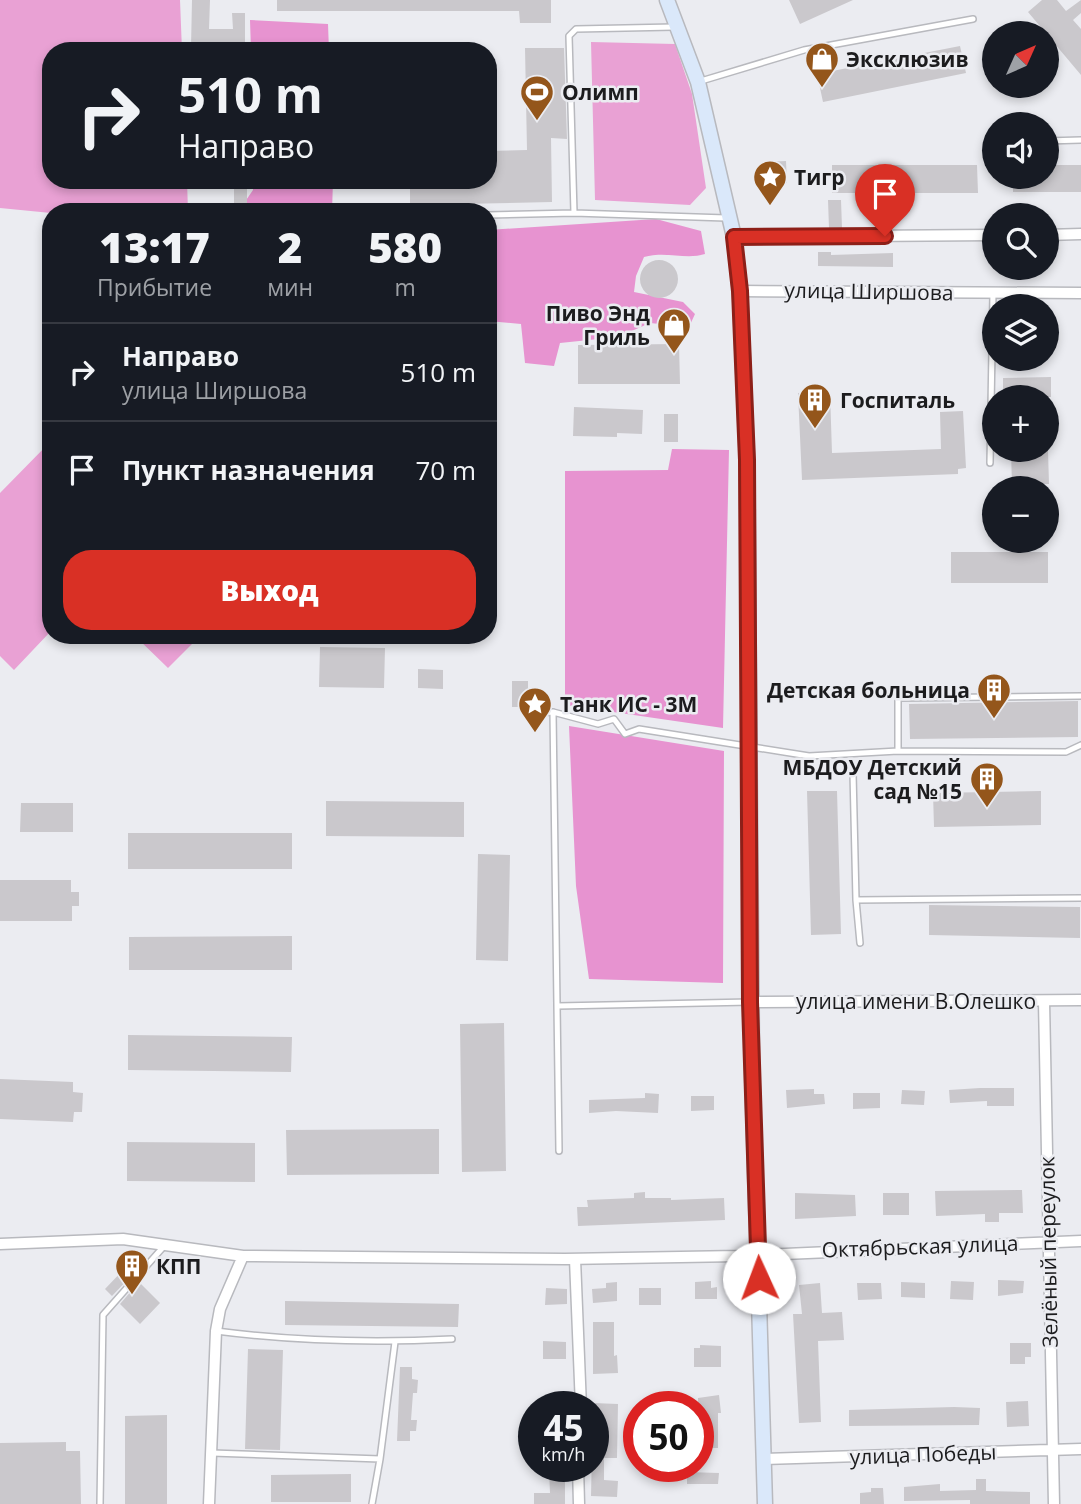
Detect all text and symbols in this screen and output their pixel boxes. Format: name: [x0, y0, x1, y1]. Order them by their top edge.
north arrow: [982, 21, 1059, 98]
map controls: [982, 21, 1059, 553]
shop icon: Эксклюзив: [803, 40, 841, 89]
place label: Эксклюзив: [846, 45, 969, 73]
text: 510 m: [178, 61, 323, 127]
icon: right: [63, 70, 154, 161]
sports icon: Олимп: [518, 73, 556, 122]
place label: Олимп: [562, 78, 639, 106]
button: sound: [982, 112, 1059, 189]
text: Направо: [178, 124, 314, 167]
place icon: Тигр: [751, 158, 789, 207]
place label: Тигр: [794, 163, 845, 191]
pin: [855, 164, 915, 236]
icon: arrive: [866, 175, 904, 213]
button: search: [982, 203, 1059, 280]
text: 13:17: [99, 218, 210, 275]
text: 2: [278, 218, 302, 275]
text: 580: [368, 218, 442, 275]
text: Прибытие: [97, 271, 212, 303]
text: мин: [267, 271, 313, 303]
text: m: [394, 271, 416, 303]
street label: улица Ширшова: [784, 276, 954, 306]
button: layers: [982, 294, 1059, 371]
place label: Пиво Энд Гриль: [546, 299, 650, 351]
shop icon: Пиво Энд Гриль: [655, 306, 693, 355]
text: Направо: [122, 338, 239, 374]
icon: right: [63, 353, 101, 391]
text: 510 m: [401, 354, 476, 390]
text: улица Ширшова: [122, 374, 307, 406]
building icon: Госпиталь: [796, 381, 834, 430]
button: +: [982, 385, 1059, 462]
place label: Госпиталь: [840, 386, 955, 414]
icon: arrive: [63, 451, 101, 489]
text: Пункт назначения: [122, 452, 375, 488]
text: 70 m: [415, 452, 476, 488]
button: −: [982, 476, 1059, 553]
button: Выход: [63, 550, 476, 630]
building icon: Детская больница: [975, 671, 1013, 720]
place label: Детская больница: [767, 676, 970, 704]
place icon: Танк ИС - 3М: [516, 685, 554, 734]
place label: Танк ИС - 3М: [560, 690, 697, 718]
place label: МБДОУ Детский сад №15: [783, 753, 962, 805]
building icon: МБДОУ Детский сад №15: [968, 760, 1006, 809]
street label: улица имени В.Олешко: [796, 987, 1036, 1015]
street label: Зелёный переулок: [1032, 1156, 1064, 1348]
street label: Октябрьская улица: [821, 1229, 1019, 1263]
position arrow: [722, 1241, 796, 1315]
building icon: КПП: [113, 1247, 151, 1296]
place label: КПП: [156, 1252, 201, 1280]
speed limit sign: 50: [623, 1391, 714, 1482]
text: 45: [543, 1404, 584, 1451]
street label: улица Победы: [849, 1437, 997, 1471]
text: km/h: [542, 1442, 585, 1466]

